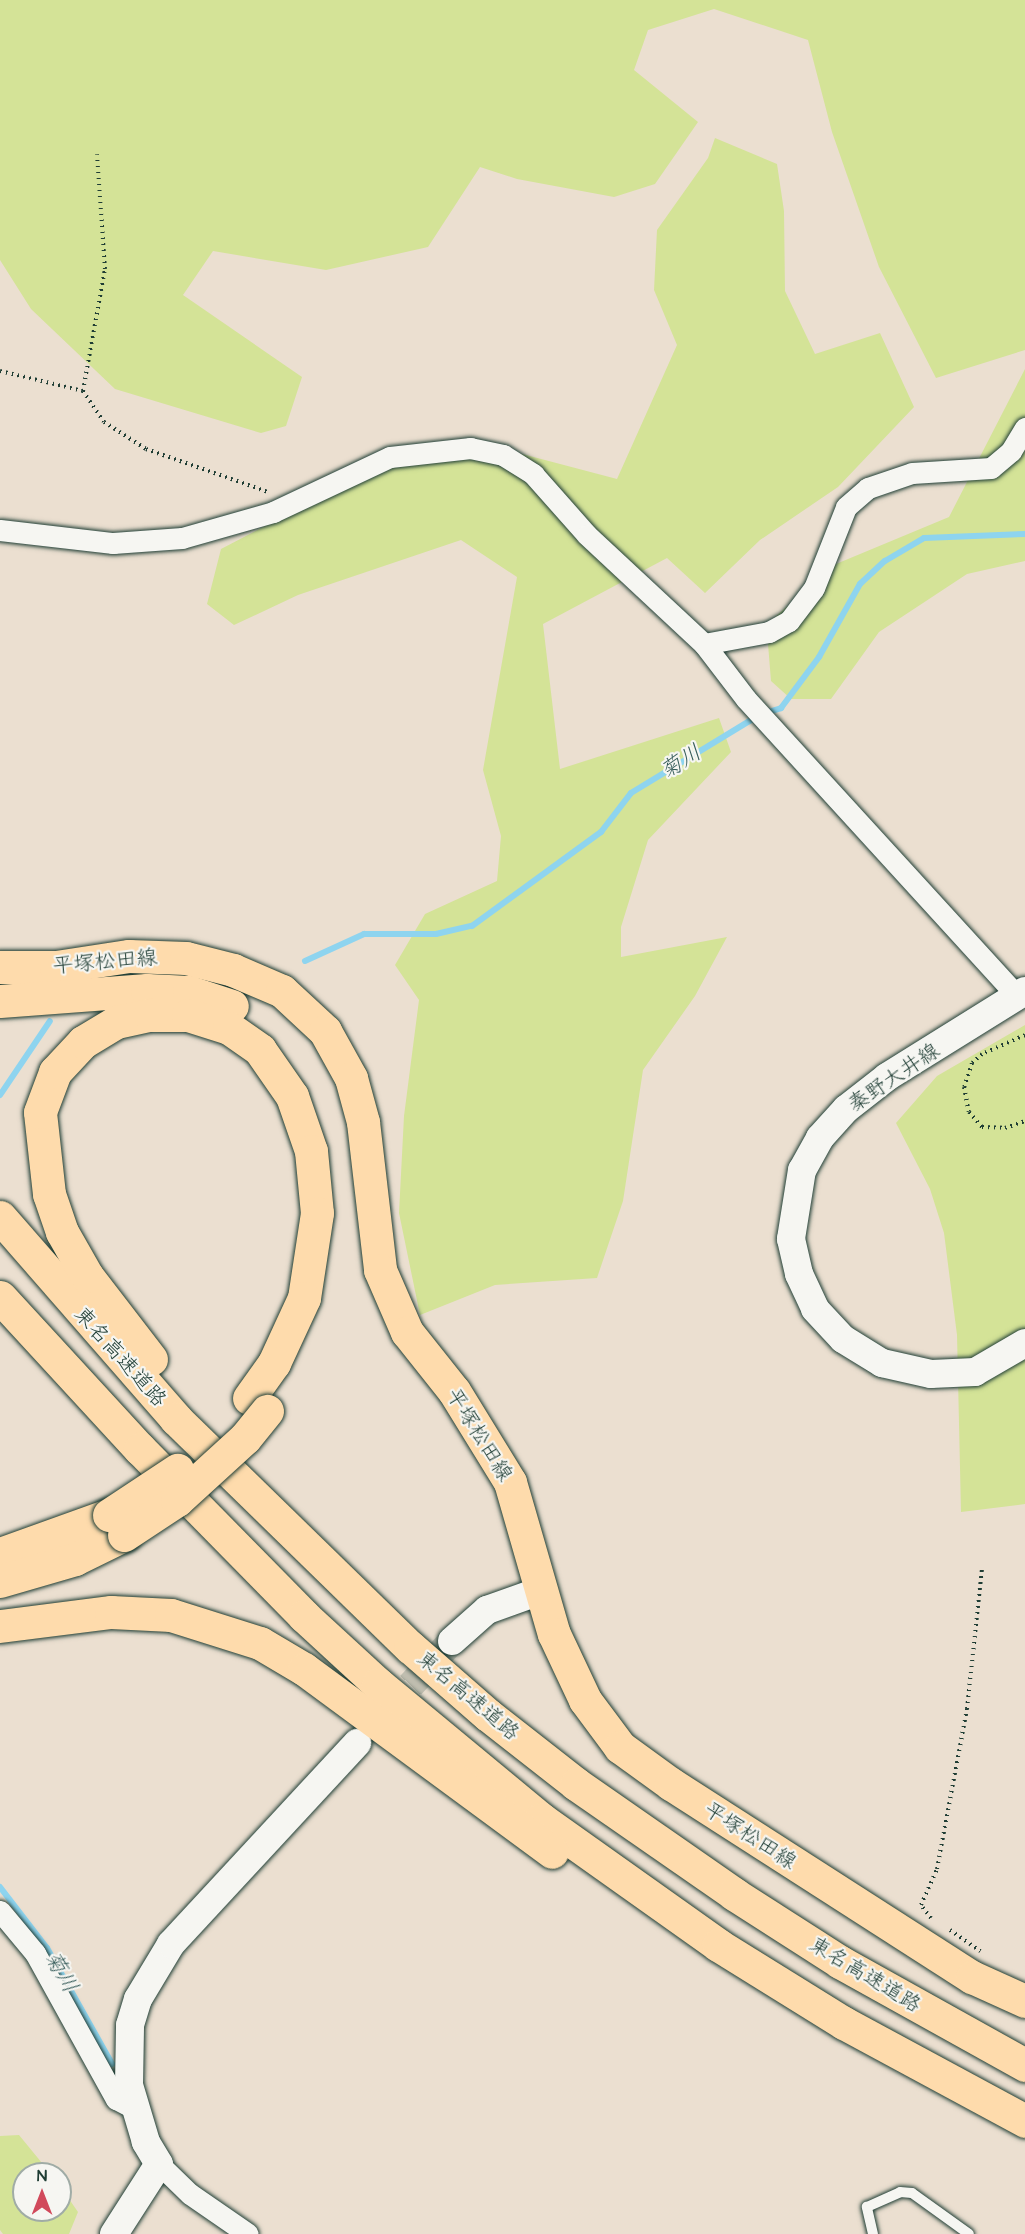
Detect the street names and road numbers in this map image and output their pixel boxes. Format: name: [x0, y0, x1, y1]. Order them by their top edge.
street label: 平塚松田線: [52, 945, 158, 979]
street label: 秦野大井線: [843, 1038, 945, 1118]
street label: 東名高速道路: [68, 1302, 172, 1412]
street label: 平塚松田線: [440, 1384, 518, 1486]
street label: 東名高速道路: [412, 1646, 524, 1746]
street label: 平塚松田線: [699, 1797, 801, 1875]
street label: 東名高速道路: [805, 1932, 925, 2018]

